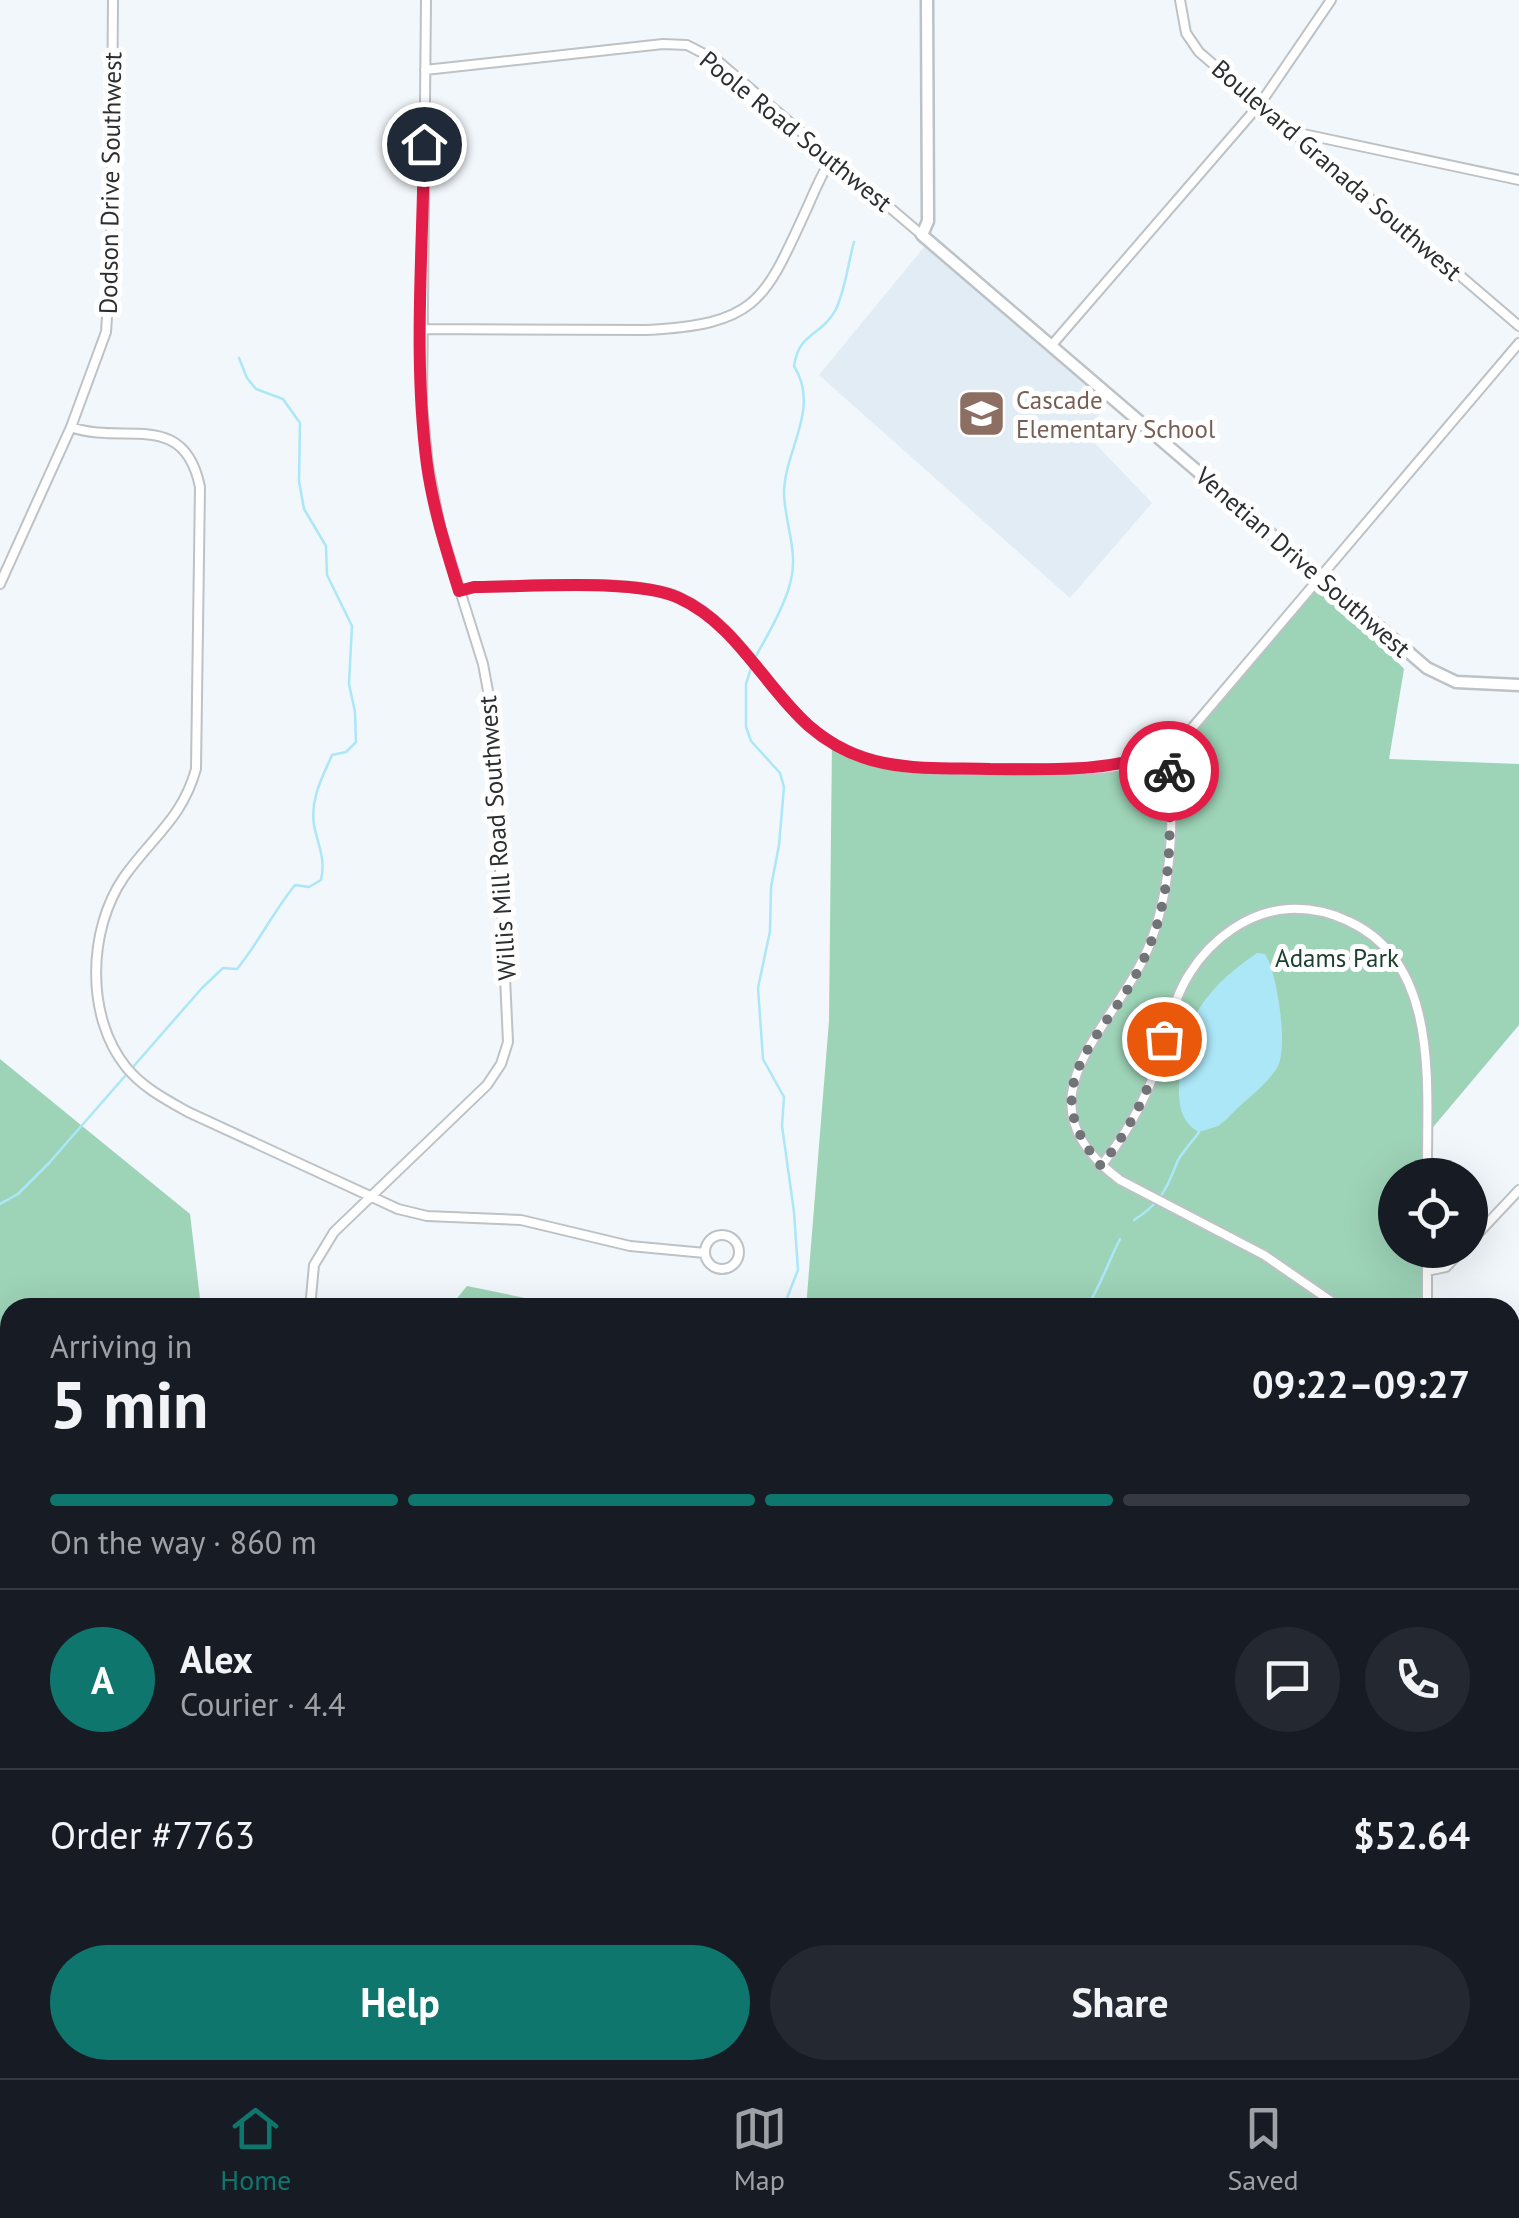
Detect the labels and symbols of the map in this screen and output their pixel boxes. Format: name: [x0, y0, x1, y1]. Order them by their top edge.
street label: Poole Road Southwest: [693, 44, 899, 219]
street label: Dodson Drive Southwest: [92, 51, 128, 314]
street label: Boulevard Granada Southwest: [1205, 53, 1469, 288]
pin: [382, 102, 467, 187]
place label: Cascade Elementary School: [1016, 384, 1216, 445]
school or university icon: Cascade Elementary School: [955, 388, 1007, 440]
street label: Venetian Drive Southwest: [1188, 459, 1417, 664]
street label: Willis Mill Road Southwest: [471, 694, 523, 981]
courier: [1119, 721, 1219, 821]
park label: Adams Park: [1275, 942, 1399, 974]
pin: [1122, 997, 1207, 1082]

